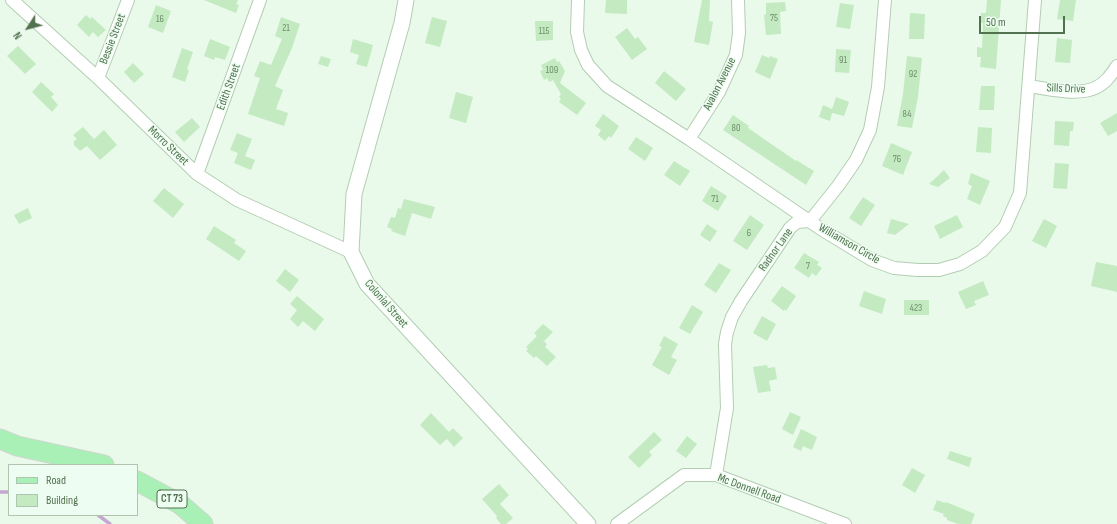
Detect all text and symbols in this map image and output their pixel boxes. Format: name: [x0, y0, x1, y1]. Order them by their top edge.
north arrow: [8, 8, 48, 48]
scale bar: [981, 8, 1067, 34]
street label: Bessie Street: [97, 12, 129, 66]
house number: 75: [770, 12, 778, 24]
house number: 16: [156, 13, 164, 25]
text: 50 m: [986, 15, 1006, 30]
house number: 21: [282, 22, 290, 34]
house number: 115: [538, 25, 550, 37]
text: N: [11, 29, 25, 42]
house number: 91: [839, 54, 847, 66]
street label: Avalon Avenue: [700, 55, 740, 113]
street label: Edith Street: [214, 62, 244, 112]
house number: 109: [546, 64, 558, 76]
house number: 92: [909, 68, 917, 80]
street label: Sills Drive: [1046, 81, 1086, 97]
house number: 84: [903, 108, 911, 120]
house number: 80: [732, 122, 740, 134]
street label: Morro Street: [145, 123, 191, 169]
house number: 76: [893, 153, 901, 165]
house number: 71: [711, 193, 719, 205]
street label: Williamson Circle: [816, 221, 882, 267]
street label: Radnor Lane: [756, 226, 796, 274]
house number: 6: [747, 227, 751, 239]
house number: 7: [806, 260, 810, 272]
street label: Colonial Street: [361, 277, 411, 331]
house number: 423: [910, 302, 922, 314]
legend: [8, 464, 138, 516]
street label: Mc Donnell Road: [715, 471, 783, 507]
text: Road: [46, 473, 66, 488]
road number: CT 73: [157, 490, 187, 508]
text: Building: [46, 493, 78, 508]

